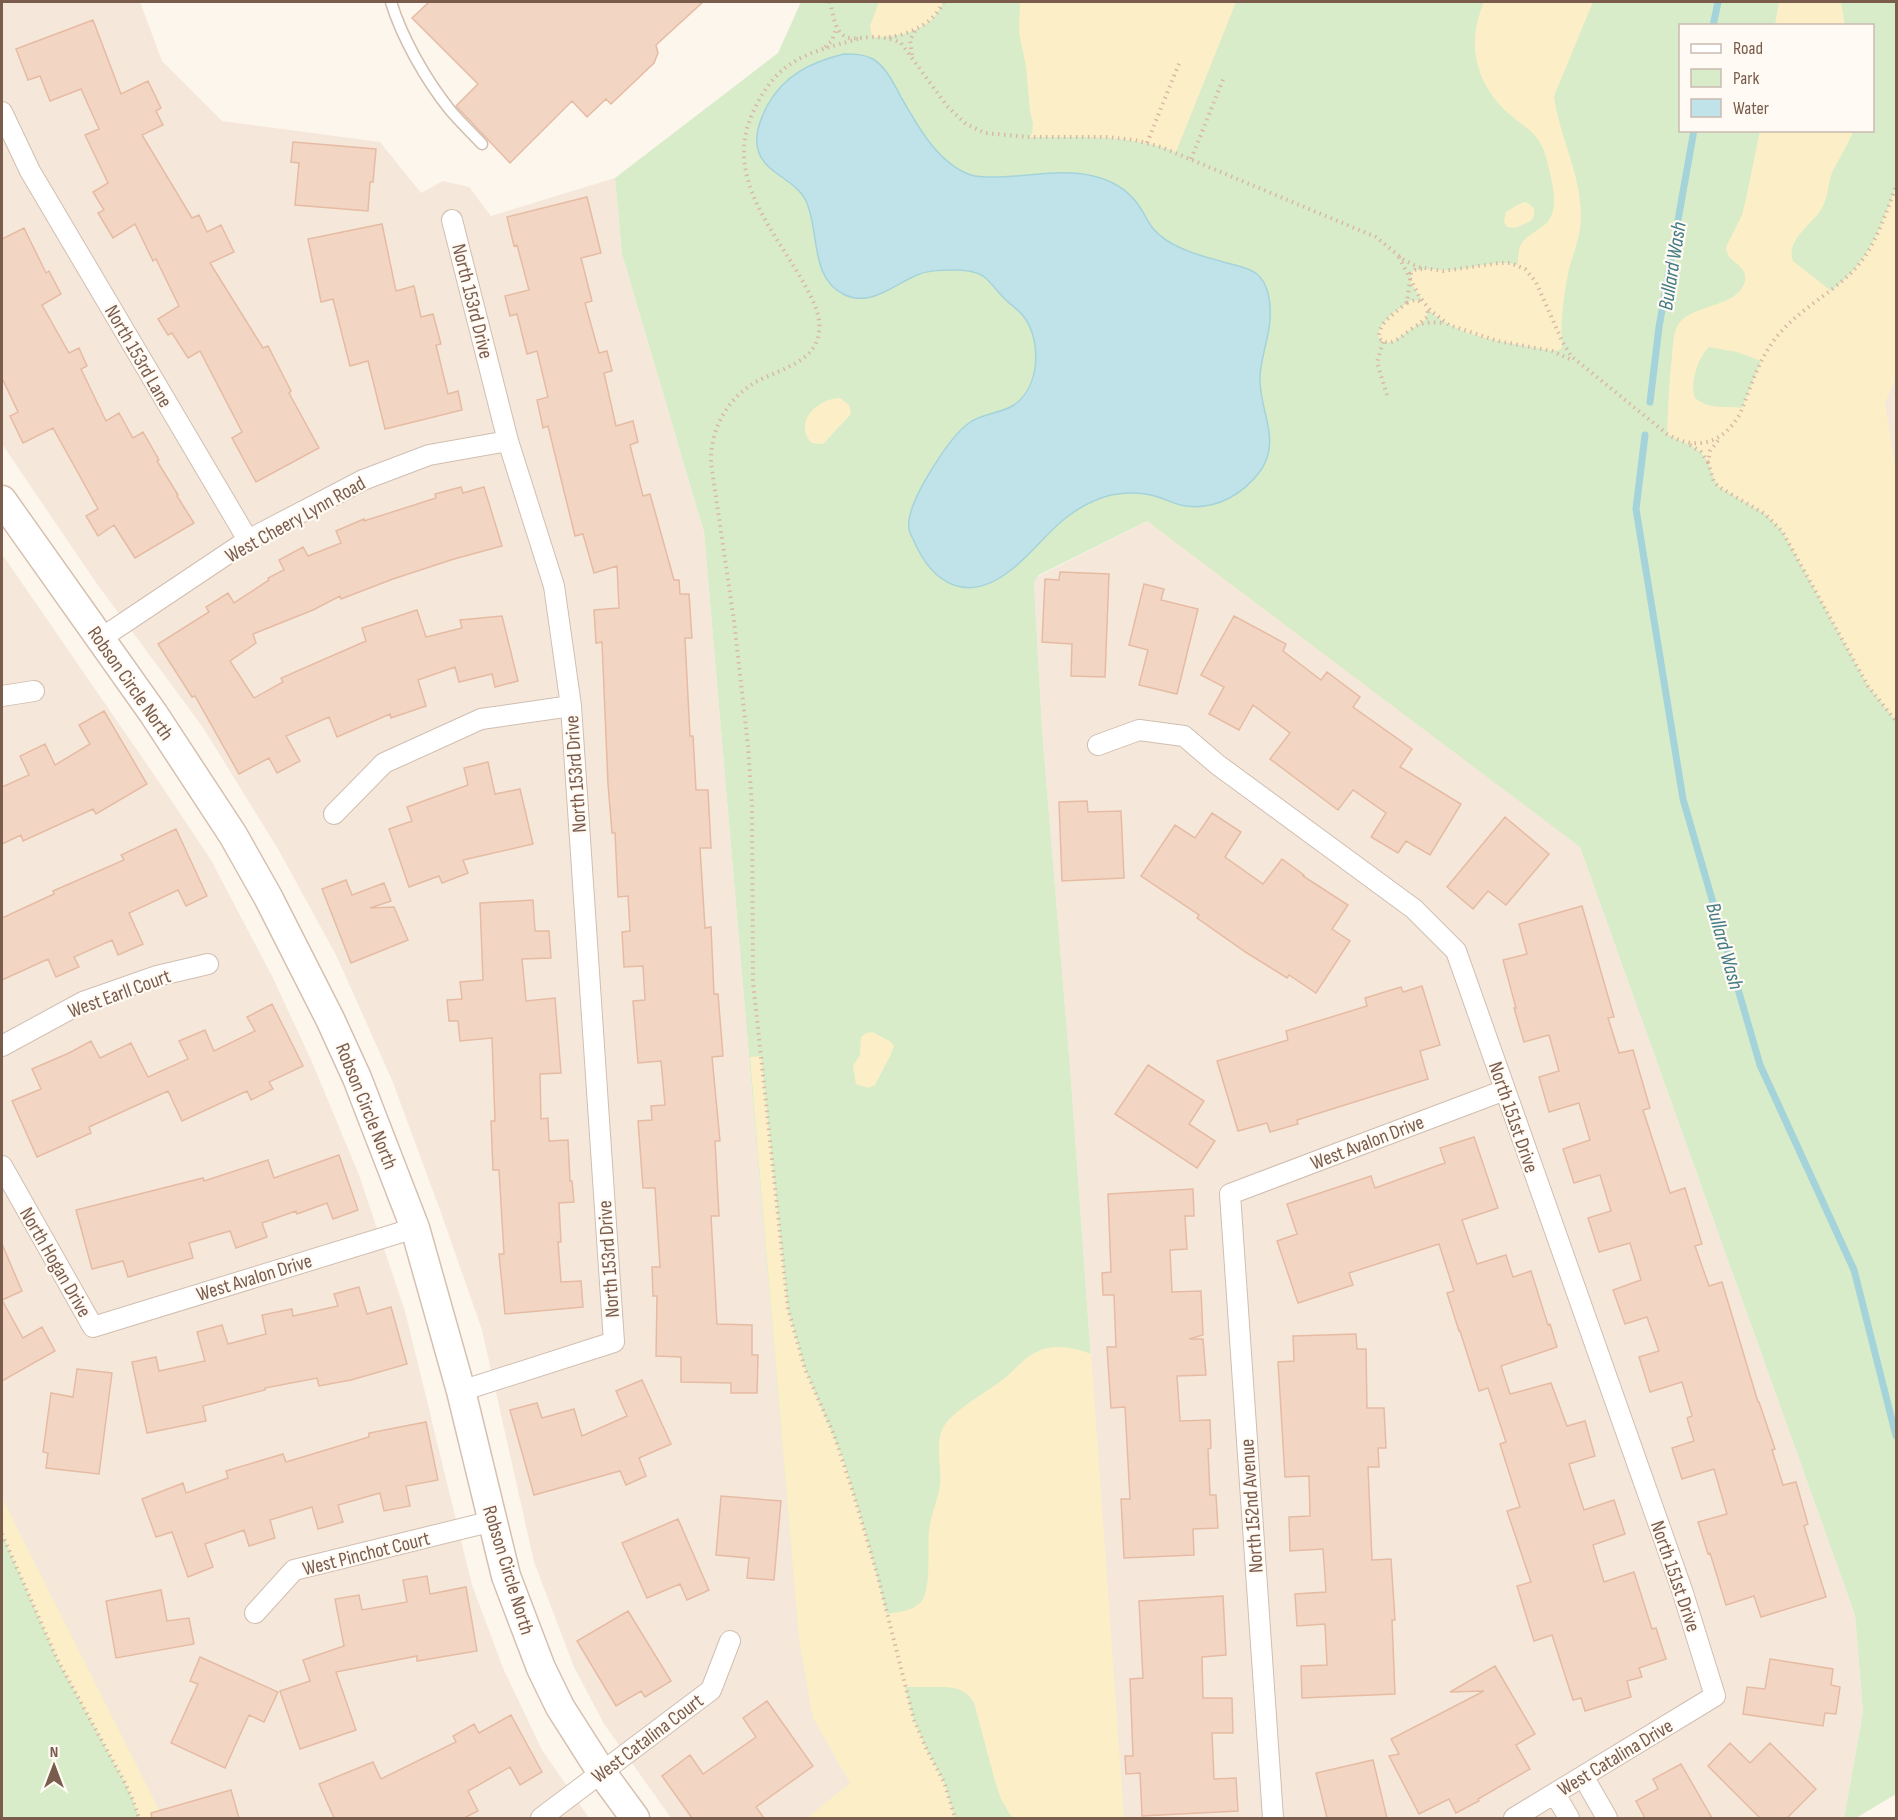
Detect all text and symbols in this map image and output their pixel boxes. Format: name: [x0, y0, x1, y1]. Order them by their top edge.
legend: [1679, 24, 1874, 132]
text: Road: [1733, 38, 1763, 59]
text: Park: [1733, 68, 1759, 89]
text: Water: [1733, 98, 1769, 119]
water label: Bullard Wash: [1653, 220, 1692, 312]
street label: North 153rd Drive: [446, 241, 498, 361]
street label: North 153rd Lane: [99, 301, 177, 412]
street label: West Cheery Lynn Road: [221, 471, 370, 568]
street label: Robson Circle North: [82, 622, 178, 745]
street label: North 153rd Drive: [560, 714, 592, 833]
water label: Bullard Wash: [1700, 900, 1749, 993]
street label: West Earll Court: [65, 964, 174, 1024]
street label: Robson Circle North: [330, 1040, 402, 1173]
street label: North 151st Drive: [1483, 1059, 1543, 1176]
street label: West Avalon Drive: [1307, 1110, 1427, 1176]
street label: North 153rd Drive: [593, 1199, 625, 1318]
street label: North Hogan Drive: [14, 1203, 96, 1322]
street label: West Avalon Drive: [194, 1249, 315, 1307]
street label: North 152nd Avenue: [1235, 1438, 1269, 1574]
street label: Robson Circle North: [477, 1503, 539, 1638]
street label: North 151st Drive: [1645, 1518, 1705, 1635]
street label: West Pinchot Court: [300, 1527, 432, 1581]
street label: West Catalina Court: [587, 1689, 708, 1789]
street label: West Catalina Drive: [1554, 1714, 1677, 1802]
north arrow: [24, 1736, 84, 1796]
text: N: [50, 1743, 58, 1762]

